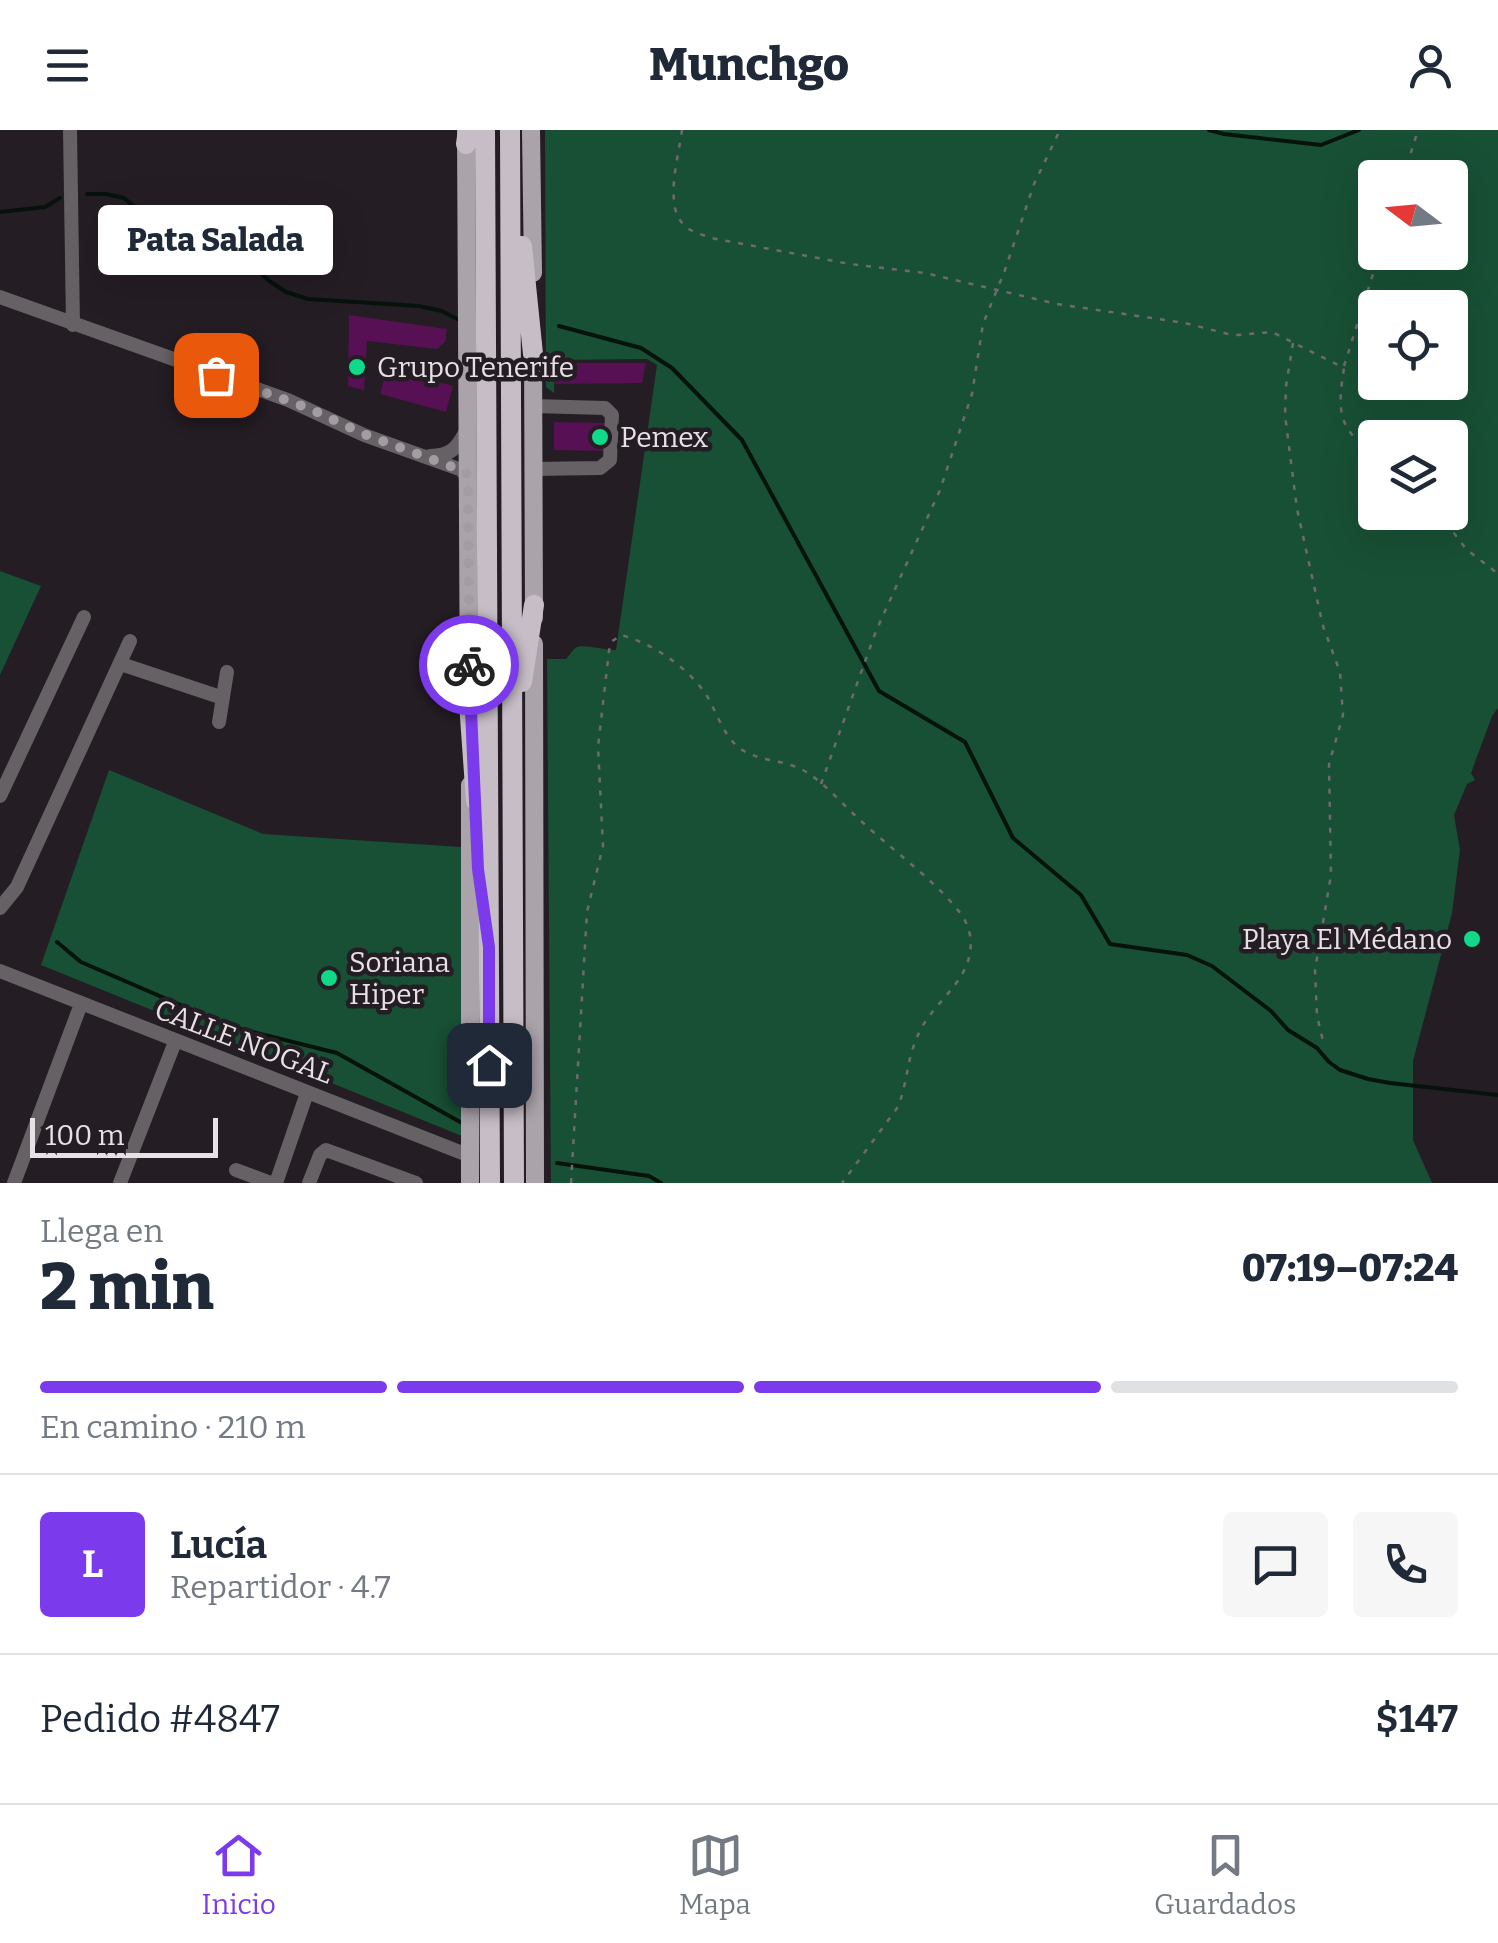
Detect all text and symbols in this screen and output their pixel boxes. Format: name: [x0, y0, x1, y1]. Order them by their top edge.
icon: menu: [40, 38, 95, 93]
text: Munchgo: [649, 38, 849, 92]
icon: person: [1403, 38, 1458, 93]
north arrow: [1358, 160, 1468, 270]
map controls: [1358, 160, 1468, 530]
callout: Pata Salada: [99, 205, 334, 275]
text: Pata Salada: [127, 221, 304, 259]
button: locate: [1358, 290, 1468, 400]
pin: [174, 333, 259, 418]
icon: bag: [189, 348, 244, 403]
place label: Grupo Tenerife: [377, 351, 574, 384]
marker: Grupo Tenerife: [346, 356, 368, 378]
button: layers: [1358, 420, 1468, 530]
place label: Pemex: [620, 421, 709, 454]
marker: Pemex: [589, 426, 611, 448]
courier: [419, 615, 519, 715]
icon: bike: [442, 638, 497, 693]
place label: Playa El Médano: [1242, 923, 1452, 956]
marker: Playa El Médano: [1461, 928, 1483, 950]
place label: Soriana Hiper: [349, 946, 450, 1011]
marker: Soriana Hiper: [318, 967, 340, 989]
street label: CALLE NOGAL: [150, 992, 337, 1091]
pin: [447, 1023, 532, 1108]
icon: home: [462, 1038, 517, 1093]
scale bar: [30, 1113, 218, 1158]
text: 100 m: [45, 1119, 125, 1152]
text: Llega en: [40, 1212, 164, 1250]
text: 07:19–07:24: [1242, 1245, 1458, 1291]
text: 2 min: [40, 1248, 214, 1326]
text: En camino · 210 m: [40, 1408, 306, 1446]
button: chat: [1223, 1512, 1328, 1617]
button: phone: [1353, 1512, 1458, 1617]
text: Lucía: [170, 1522, 267, 1568]
text: L: [82, 1541, 103, 1587]
text: Repartidor · 4.7: [170, 1568, 391, 1606]
text: Pedido #4847: [40, 1696, 280, 1742]
text: $147: [1376, 1696, 1458, 1742]
tab: Inicio: [202, 1828, 276, 1921]
tab: Mapa: [679, 1828, 751, 1921]
tab: Guardados: [1154, 1828, 1296, 1921]

